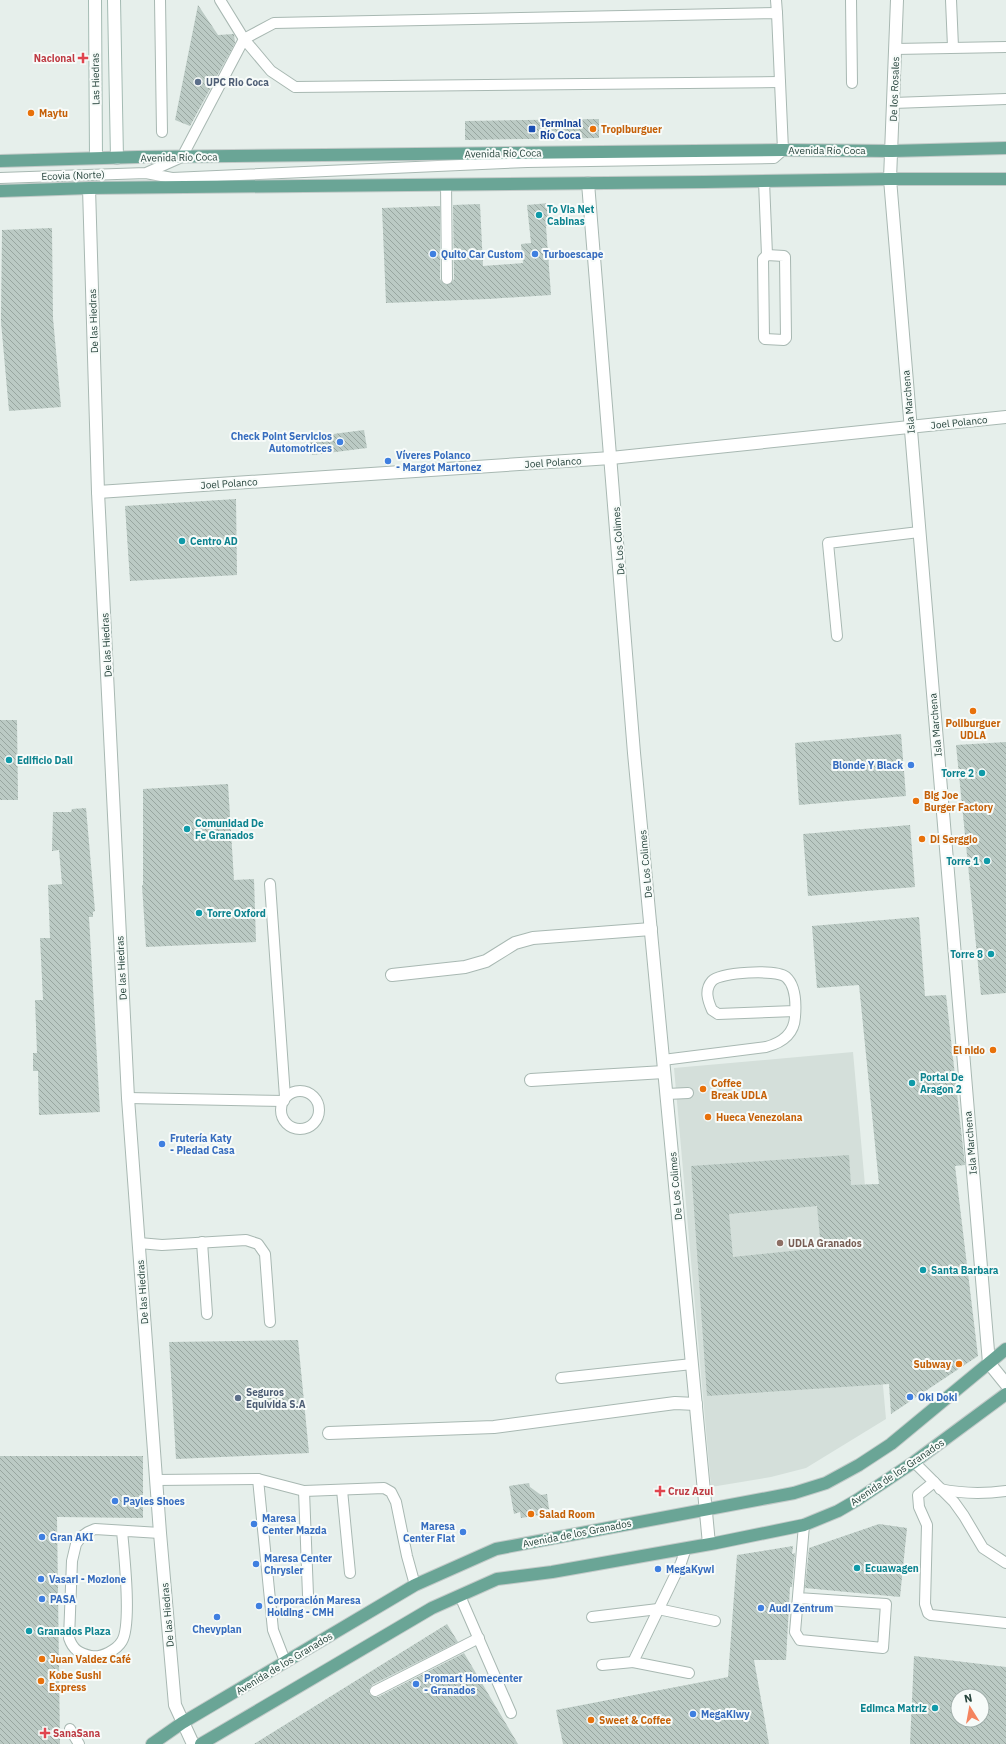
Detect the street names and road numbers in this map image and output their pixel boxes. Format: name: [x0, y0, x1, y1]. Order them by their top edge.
street label: Las Hiedras: [89, 53, 102, 105]
street label: De los Rosales: [887, 56, 902, 122]
street label: Avenida Río Coca: [788, 144, 866, 157]
street label: Avenida Río Coca: [464, 146, 542, 161]
street label: Avenida Río Coca: [140, 150, 218, 165]
street label: Ecovia (Norte): [41, 168, 105, 183]
street label: De las Hiedras: [86, 288, 101, 353]
street label: Isla Marchena: [899, 369, 918, 434]
street label: Joel Polanco: [930, 413, 988, 432]
street label: Joel Polanco: [524, 454, 582, 471]
street label: Joel Polanco: [200, 475, 258, 492]
street label: De Los Colimes: [610, 506, 627, 576]
street label: De las Hiedras: [98, 612, 115, 678]
street label: Isla Marchena: [926, 692, 945, 757]
street label: De Los Colimes: [636, 829, 655, 899]
street label: De las Hiedras: [113, 935, 130, 1001]
street label: Isla Marchena: [961, 1110, 980, 1175]
street label: De Los Colimes: [666, 1151, 685, 1221]
street label: De las Hiedras: [134, 1259, 151, 1325]
street label: Avenida de los Granados: [848, 1436, 947, 1509]
street label: Avenida de los Granados: [522, 1517, 633, 1550]
street label: De las Hiedras: [158, 1582, 177, 1648]
street label: Avenida de los Granados: [233, 1629, 335, 1697]

